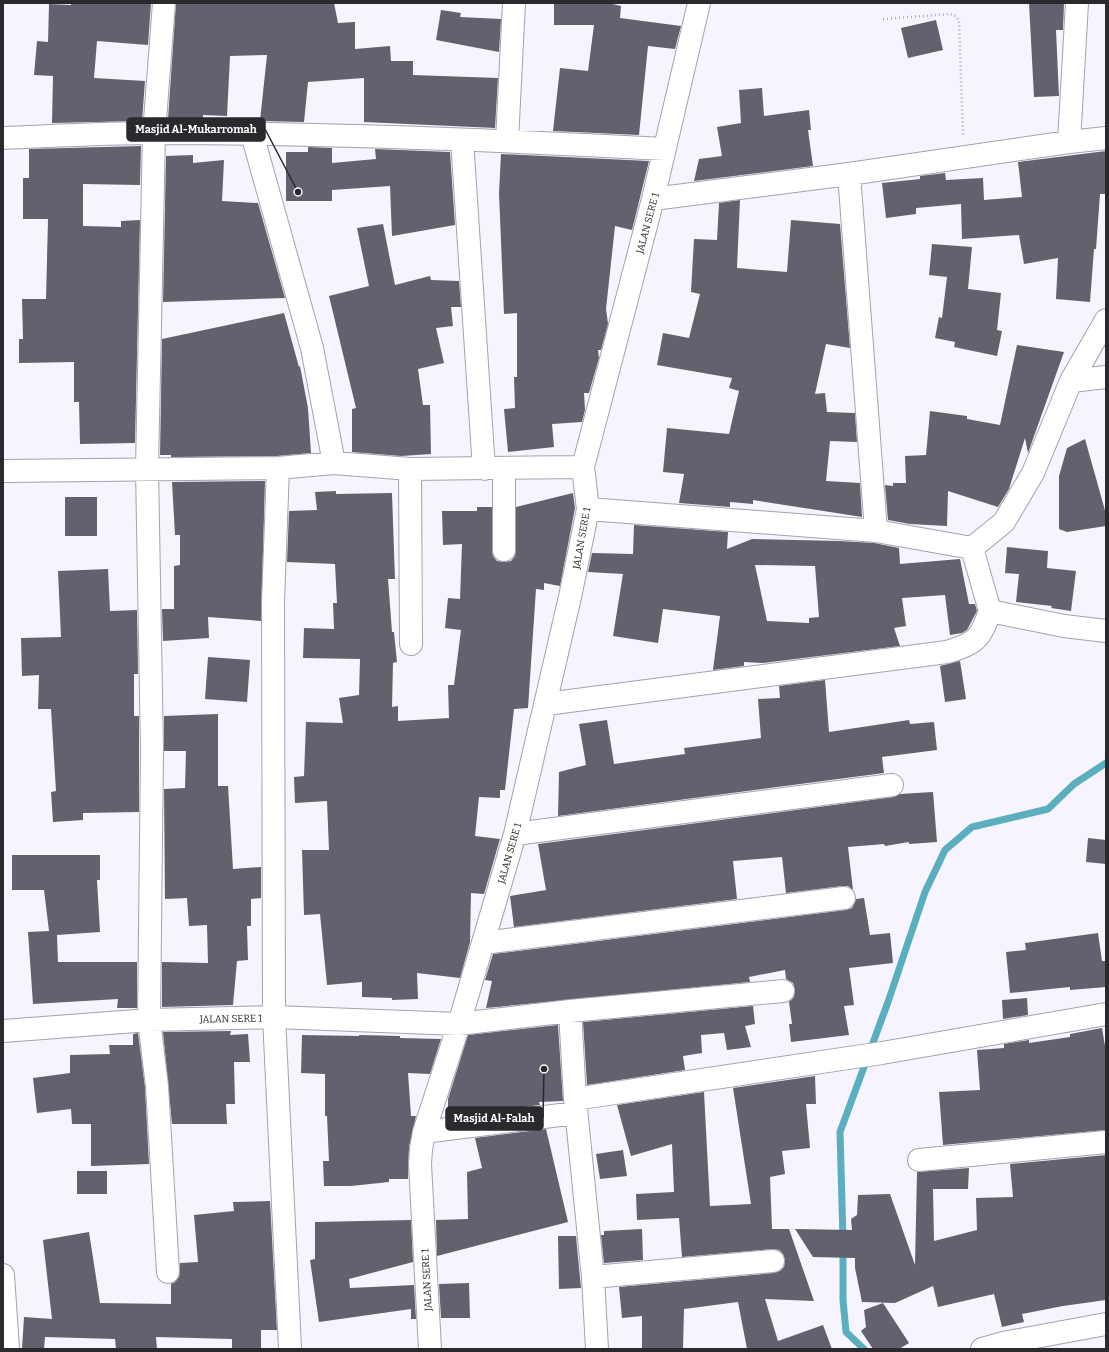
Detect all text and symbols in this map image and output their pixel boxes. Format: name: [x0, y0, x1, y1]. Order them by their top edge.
callout: Masjid Al-Mukarromah: [127, 118, 265, 141]
text: Masjid Al-Mukarromah: [135, 123, 257, 136]
street label: JALAN SERE 1: [634, 191, 662, 256]
street label: JALAN SERE 1: [570, 506, 593, 571]
street label: JALAN SERE 1: [495, 822, 524, 886]
street label: JALAN SERE 1: [199, 1012, 262, 1026]
callout: Masjid Al-Falah: [446, 1107, 543, 1130]
text: Masjid Al-Falah: [454, 1112, 535, 1125]
street label: JALAN SERE 1: [419, 1248, 435, 1312]

